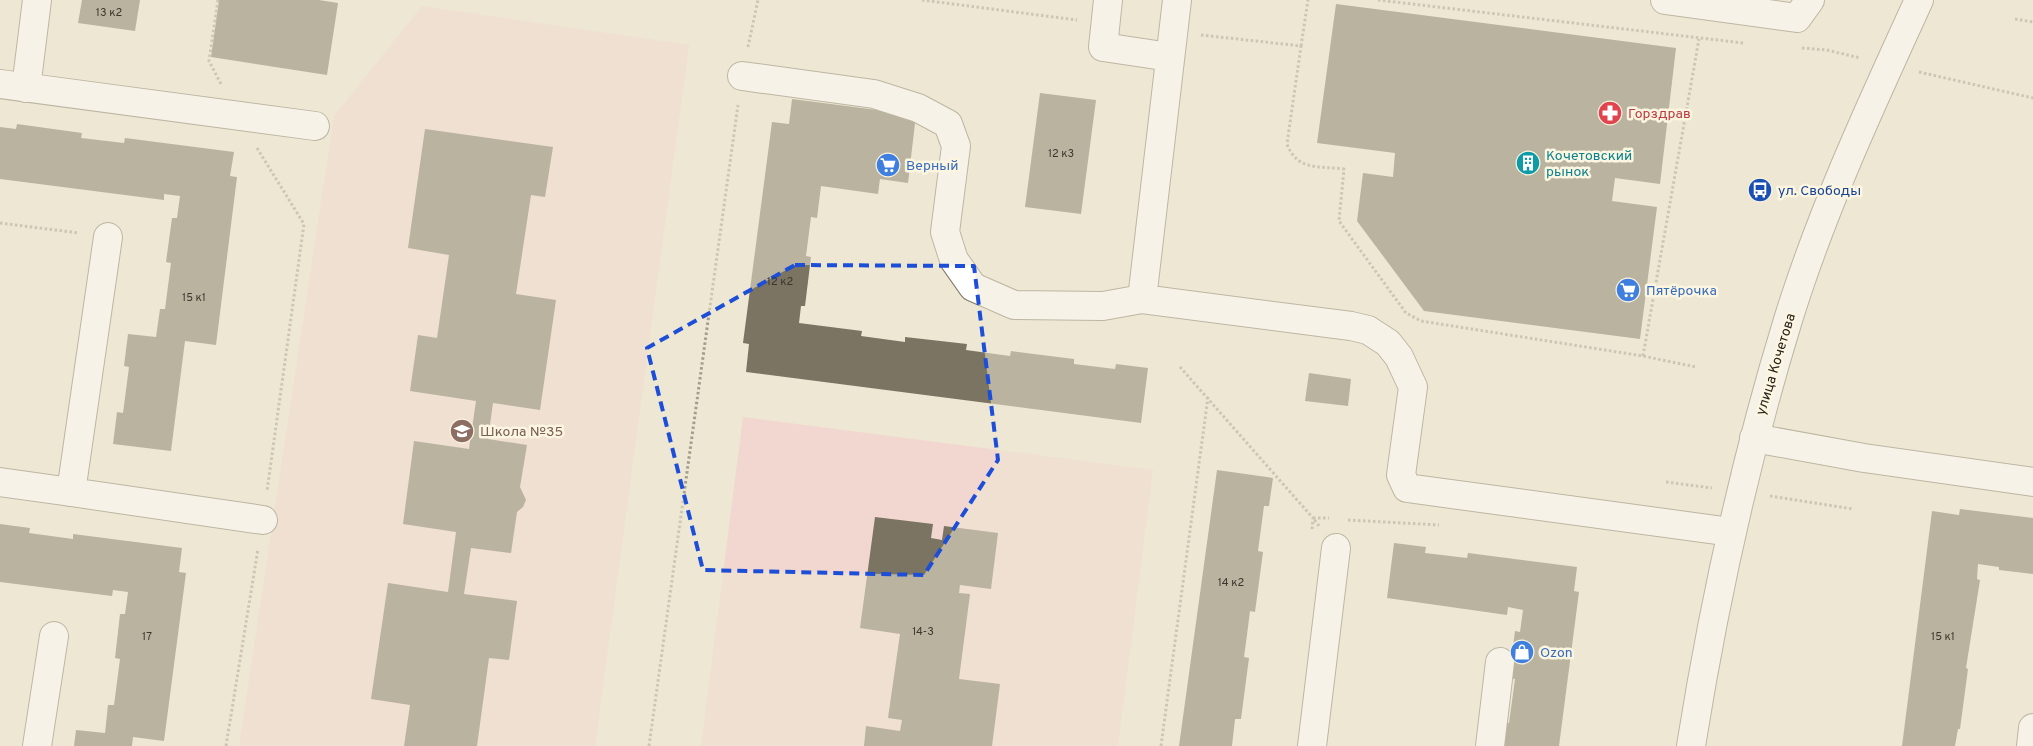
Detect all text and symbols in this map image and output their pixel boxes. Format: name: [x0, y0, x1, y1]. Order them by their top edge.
house number: 13 к2: [96, 6, 122, 20]
pharmacy icon: Горздрав: [1597, 100, 1623, 126]
place label: Горздрав: [1628, 106, 1691, 123]
house number: 12 к3: [1048, 147, 1074, 161]
place label: Кочетовский рынок: [1546, 148, 1632, 181]
building icon: Кочетовский рынок: [1515, 150, 1541, 176]
supermarket icon: Верный: [875, 152, 901, 178]
place label: Верный: [906, 158, 959, 175]
bus stop icon: ул. Свободы: [1747, 177, 1773, 203]
place label: ул. Свободы: [1778, 183, 1861, 200]
house number: 12 к2: [767, 275, 793, 289]
supermarket icon: Пятёрочка: [1615, 277, 1641, 303]
place label: Пятёрочка: [1646, 283, 1717, 300]
house number: 15 к1: [182, 291, 206, 305]
street label: улица Кочетова: [1753, 311, 1800, 417]
school or university icon: Школа №35: [449, 418, 475, 444]
place label: Школа №35: [480, 424, 563, 441]
house number: 14 к2: [1218, 576, 1244, 590]
house number: 14-3: [912, 625, 934, 639]
house number: 17: [142, 630, 152, 644]
house number: 15 к1: [1931, 630, 1955, 644]
shop icon: Ozon: [1509, 639, 1535, 665]
place label: Ozon: [1540, 645, 1573, 662]

